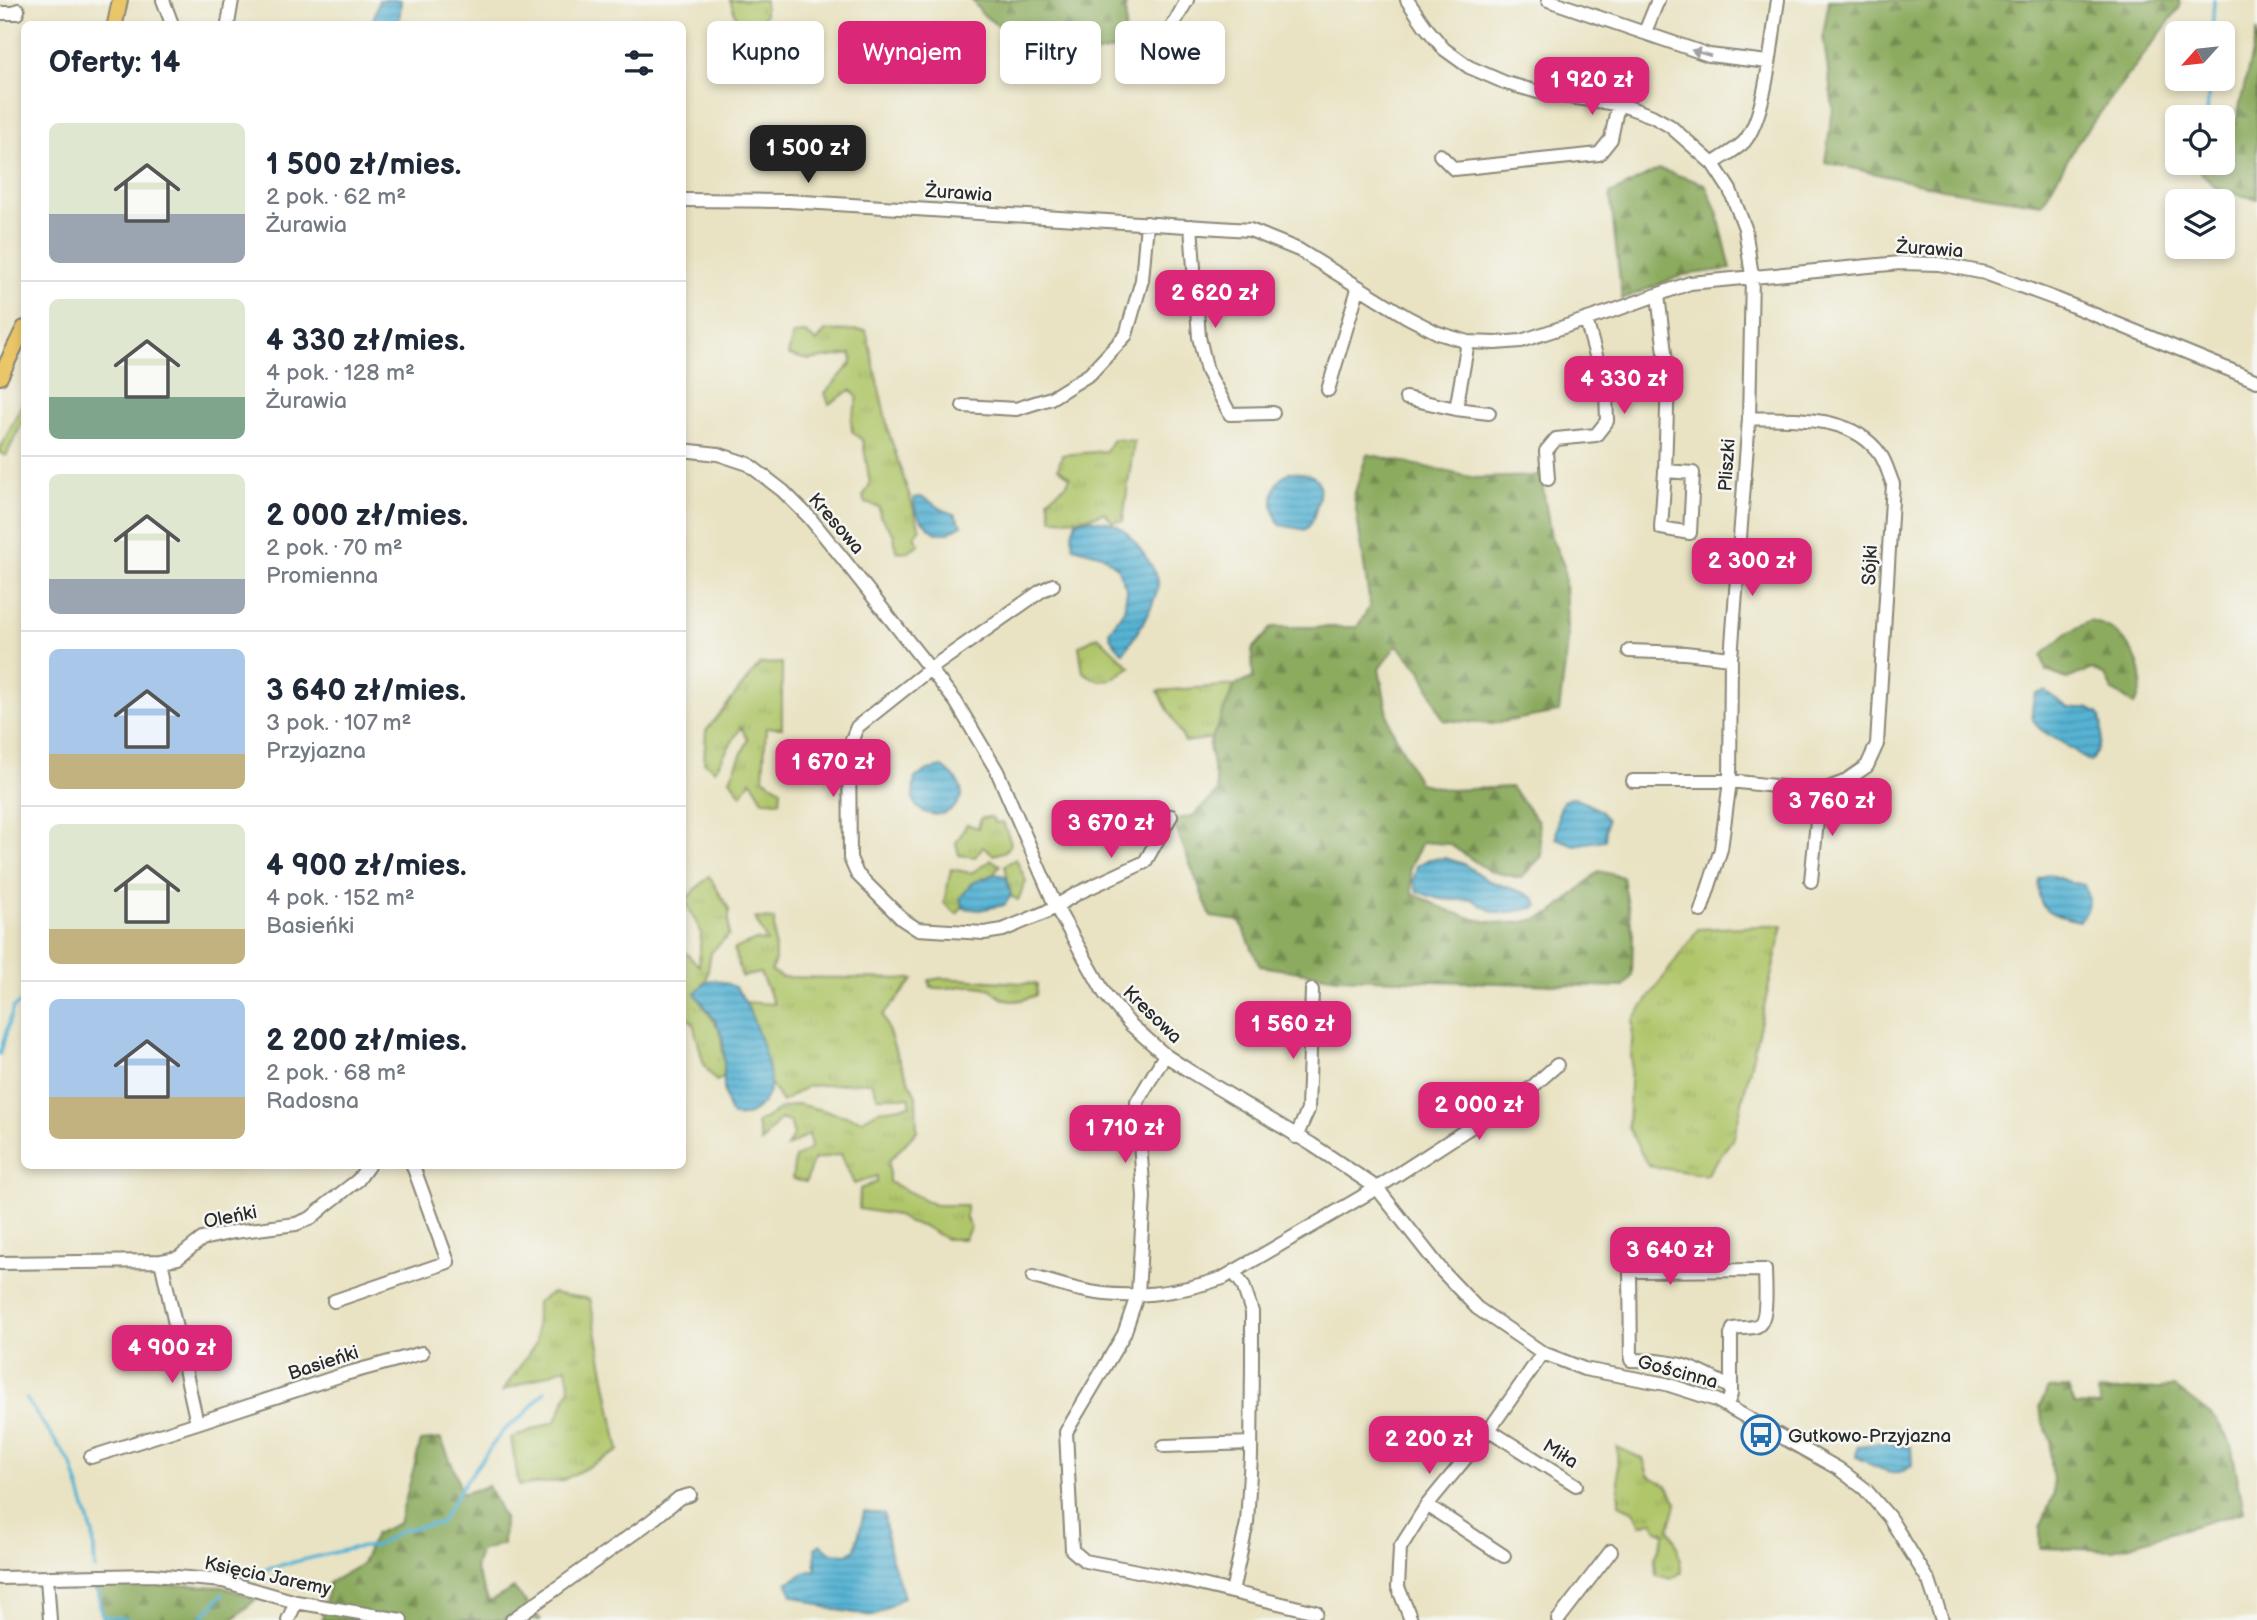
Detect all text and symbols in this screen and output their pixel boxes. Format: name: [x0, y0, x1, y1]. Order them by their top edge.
chip: Kupno: [707, 21, 824, 84]
chip: Wynajem: [838, 21, 986, 84]
chip: Filtry: [1000, 21, 1101, 84]
chip: Nowe: [1115, 21, 1225, 84]
north arrow: [2165, 21, 2235, 91]
map controls: [2165, 21, 2235, 259]
icon: filters: [620, 44, 658, 82]
text: Oferty: 14: [49, 45, 180, 81]
one-way arrow: [1690, 47, 1711, 57]
pin: 1 920 zł: [1520, 58, 1664, 117]
text: 1 920 zł: [1550, 66, 1634, 94]
button: locate: [2165, 105, 2235, 175]
pin: 1 500 zł: [736, 125, 880, 185]
text: 1 500 zł: [766, 134, 850, 162]
text: 1 500 zł/mies.: [266, 147, 461, 183]
icon: home: [105, 151, 189, 235]
street label: Żurawia: [924, 180, 993, 207]
text: 2 pok. · 62 m²: [266, 183, 406, 211]
button: layers: [2165, 189, 2235, 259]
text: Żurawia: [266, 211, 347, 239]
street label: Żurawia: [1895, 236, 1964, 263]
pin: 2 620 zł: [1143, 270, 1287, 330]
text: 2 620 zł: [1171, 279, 1259, 307]
text: 4 330 zł/mies.: [266, 323, 465, 359]
icon: home: [105, 327, 189, 411]
pin: 4 330 zł: [1552, 356, 1696, 416]
text: 4 pok. · 128 m²: [266, 359, 415, 387]
text: 4 330 zł: [1580, 365, 1668, 393]
text: Żurawia: [266, 387, 347, 415]
street label: Pliszki: [1714, 438, 1741, 492]
street label: Kresowa: [803, 489, 869, 559]
text: 2 000 zł/mies.: [266, 498, 468, 534]
icon: home: [105, 502, 189, 586]
text: 2 pok. · 70 m²: [266, 534, 403, 562]
pin: 2 300 zł: [1680, 538, 1824, 598]
street label: Sójki: [1858, 544, 1883, 586]
text: 2 300 zł: [1708, 547, 1796, 575]
text: Promienna: [266, 562, 378, 590]
text: 3 640 zł/mies.: [266, 673, 466, 709]
icon: home: [105, 677, 189, 761]
text: 3 pok. · 107 m²: [266, 709, 411, 737]
text: Przyjazna: [266, 737, 366, 765]
pin: 1 670 zł: [761, 740, 905, 799]
text: 1 670 zł: [791, 748, 875, 776]
pin: 3 760 zł: [1760, 778, 1904, 838]
text: 3 760 zł: [1789, 787, 1875, 815]
pin: 3 670 zł: [1039, 800, 1183, 860]
text: 3 670 zł: [1068, 809, 1154, 837]
text: 4 900 zł/mies.: [266, 848, 467, 884]
icon: home: [105, 852, 189, 936]
text: 4 pok. · 152 m²: [266, 884, 415, 912]
text: Basieńki: [266, 912, 354, 940]
street label: Kresowa: [1118, 981, 1186, 1049]
pin: 1 560 zł: [1221, 1002, 1365, 1061]
text: 1 560 zł: [1251, 1010, 1335, 1038]
text: 2 200 zł/mies.: [266, 1023, 467, 1059]
icon: home: [105, 1027, 189, 1111]
text: 2 pok. · 68 m²: [266, 1059, 406, 1087]
pin: 2 000 zł: [1407, 1082, 1551, 1142]
text: Radosna: [266, 1087, 359, 1115]
text: 2 000 zł: [1434, 1091, 1524, 1119]
pin: 1 710 zł: [1053, 1106, 1197, 1165]
text: 1 710 zł: [1086, 1114, 1164, 1142]
street label: Oleńki: [202, 1201, 259, 1234]
pin: 3 640 zł: [1598, 1228, 1742, 1287]
text: 3 640 zł: [1626, 1236, 1714, 1264]
pin: 4 900 zł: [100, 1326, 244, 1385]
text: 4 900 zł: [128, 1334, 216, 1362]
street label: Basieńki: [285, 1341, 362, 1386]
street label: Gościnna: [1635, 1351, 1720, 1394]
bus stop icon: Gutkowo-Przyjazna: [1740, 1414, 1782, 1456]
pin: 2 200 zł: [1357, 1416, 1501, 1476]
text: 2 200 zł: [1385, 1425, 1473, 1453]
place label: Gutkowo-Przyjazna: [1788, 1425, 1951, 1448]
street label: Miła: [1538, 1435, 1582, 1474]
street label: Księcia Jaremy: [202, 1552, 334, 1601]

